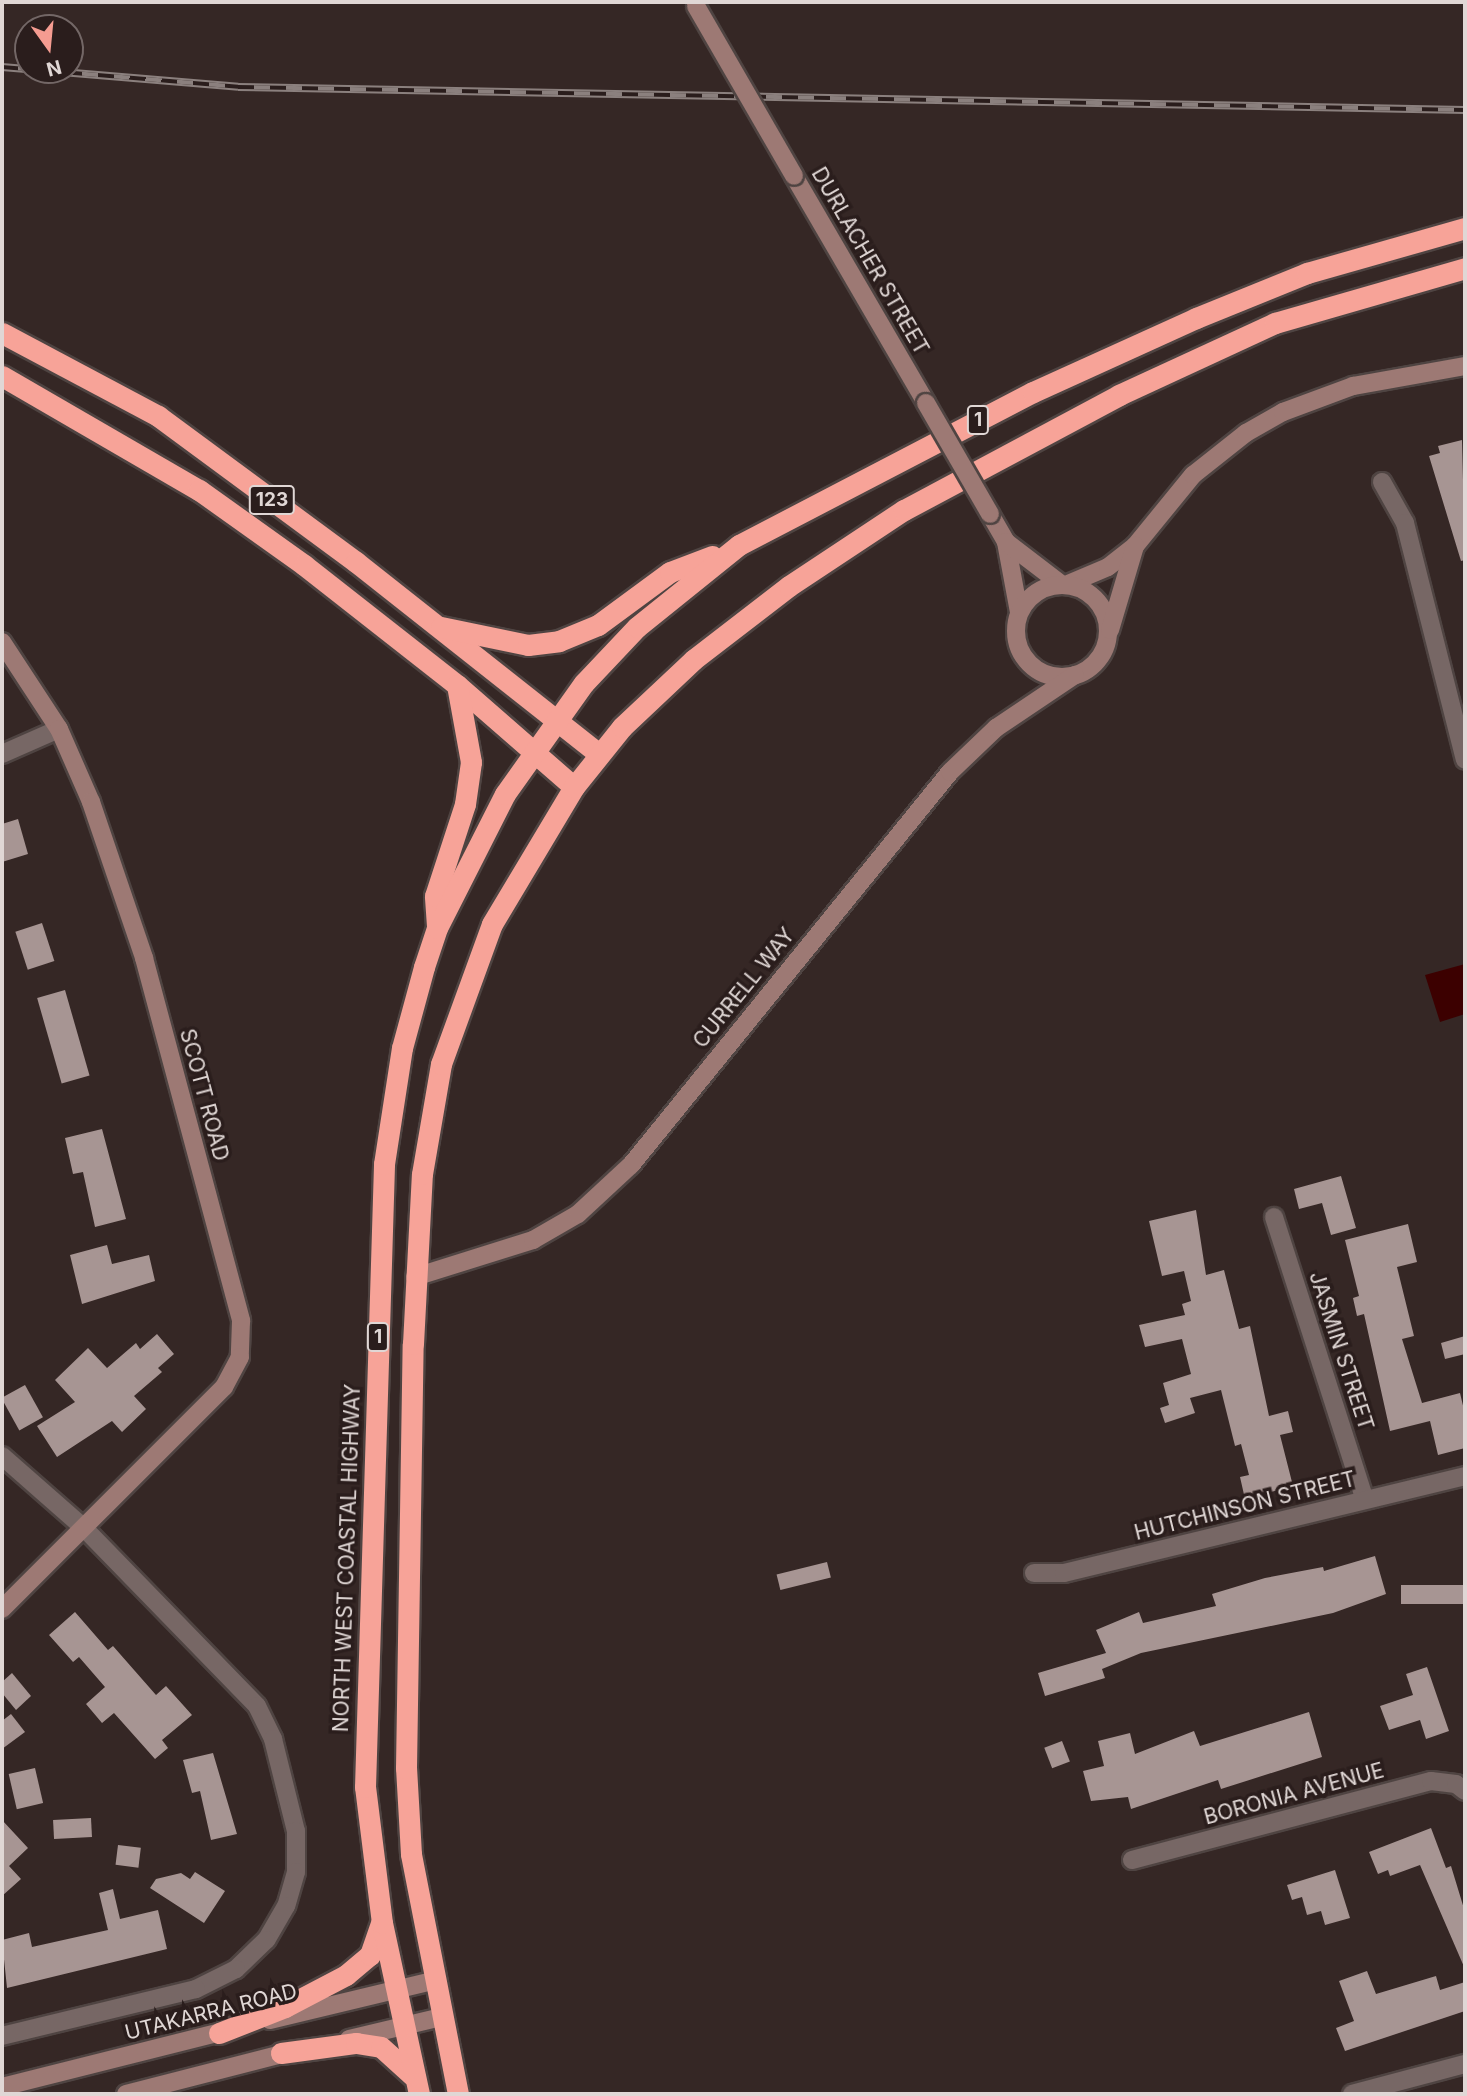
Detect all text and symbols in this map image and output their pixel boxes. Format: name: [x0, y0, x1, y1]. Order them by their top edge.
north arrow: [14, 14, 84, 84]
text: N: [44, 55, 64, 81]
street label: DURLACHER STREET: [806, 163, 934, 359]
road number: 1: [966, 404, 990, 436]
road number: 123: [247, 485, 296, 516]
street label: CURRELL WAY: [688, 923, 800, 1053]
street label: SCOTT ROAD: [174, 1026, 234, 1164]
street label: JASMIN STREET: [1303, 1269, 1379, 1433]
road number: 1: [366, 1322, 390, 1352]
street label: NORTH WEST COASTAL HIGHWAY: [328, 1383, 366, 1733]
street label: HUTCHINSON STREET: [1132, 1466, 1358, 1546]
street label: BORONIA AVENUE: [1201, 1758, 1387, 1830]
street label: UTAKARRA ROAD: [122, 1978, 300, 2046]

